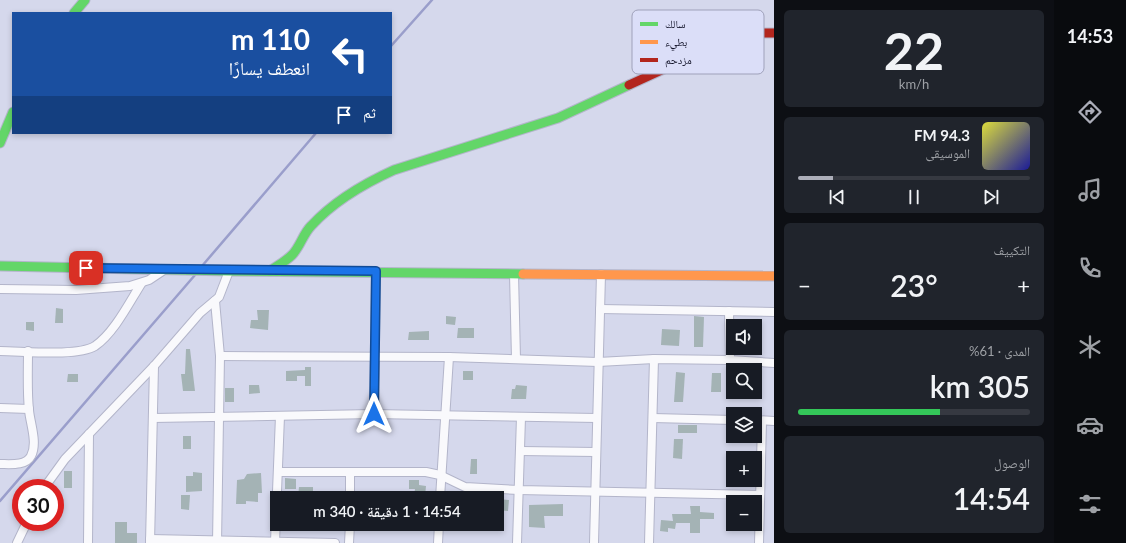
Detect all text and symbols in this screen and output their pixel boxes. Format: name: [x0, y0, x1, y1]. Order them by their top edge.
legend: [632, 10, 764, 74]
text: سالك: [665, 17, 685, 30]
text: 22: [884, 19, 944, 81]
text: 110 m: [231, 22, 310, 56]
text: 14:53: [1067, 25, 1113, 47]
icon: left: [324, 28, 376, 80]
text: بطيء: [665, 35, 687, 51]
text: مزدحم: [665, 53, 692, 68]
text: انعطف يسارًا: [229, 57, 310, 79]
text: km/h: [899, 76, 929, 92]
icon: directions: [1076, 98, 1104, 126]
text: ثم: [363, 103, 376, 121]
icon: arrive: [333, 104, 355, 126]
text: 94.3 FM: [914, 126, 970, 144]
text: الموسيقى: [926, 145, 970, 161]
icon: music: [1076, 176, 1104, 204]
icon: previous: [826, 186, 848, 208]
icon: pause: [903, 186, 925, 208]
icon: next: [980, 186, 1002, 208]
text: التكييف: [994, 242, 1030, 258]
pin: [69, 251, 103, 285]
icon: phone: [1076, 254, 1104, 282]
icon: arrive: [75, 257, 97, 279]
text: 23°: [890, 267, 938, 303]
text: −: [798, 272, 811, 299]
text: +: [1017, 272, 1030, 299]
map controls: [726, 319, 762, 531]
button: sound: [726, 319, 762, 355]
icon: climate: [1076, 333, 1104, 361]
text: المدى · 61%: [969, 343, 1030, 359]
button: search: [726, 363, 762, 399]
text: 305 km: [930, 368, 1030, 404]
position arrow: [353, 393, 395, 435]
button: layers: [726, 407, 762, 443]
icon: car: [1076, 411, 1104, 439]
button: +: [726, 451, 762, 487]
text: الوصول: [994, 455, 1030, 471]
speed limit sign: 30: [12, 479, 64, 531]
text: 14:54: [953, 480, 1030, 516]
icon: filters: [1076, 490, 1104, 518]
button: −: [726, 495, 762, 531]
text: 14:54 · 1 دقيقة · 340 m: [313, 502, 461, 520]

